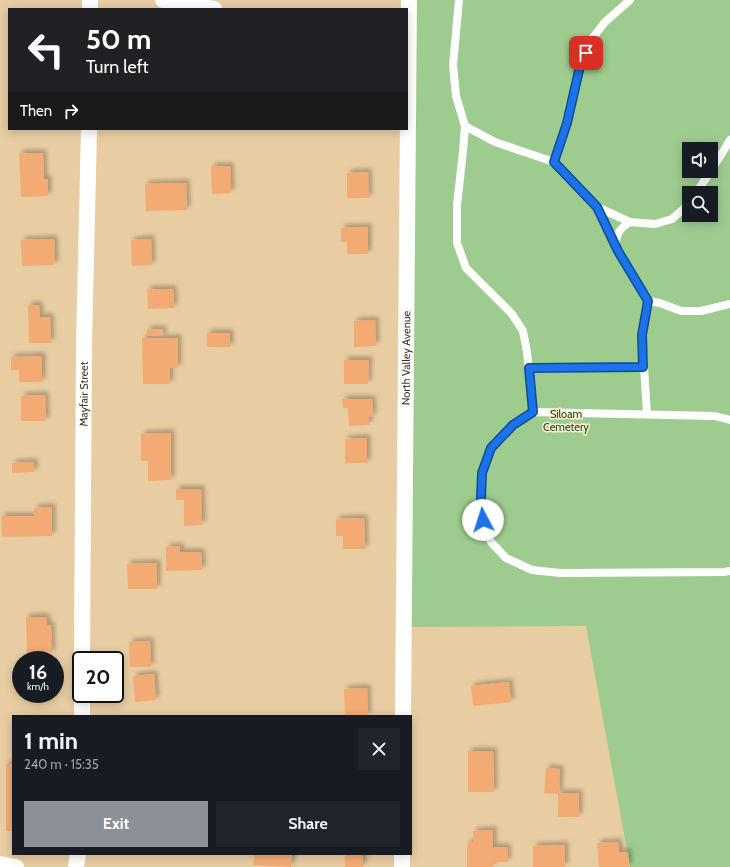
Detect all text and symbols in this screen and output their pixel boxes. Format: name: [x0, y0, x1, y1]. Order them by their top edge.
text: 50 m: [86, 22, 151, 56]
icon: left: [20, 24, 72, 76]
pin: [569, 36, 603, 70]
icon: arrive: [575, 42, 597, 64]
text: Turn left: [86, 56, 149, 78]
icon: right: [60, 100, 82, 122]
text: Then: [20, 102, 52, 120]
map controls: [682, 142, 718, 222]
button: sound: [682, 142, 718, 178]
button: search: [682, 186, 718, 222]
street label: North Valley Avenue: [399, 310, 413, 405]
street label: Mayfair Street: [76, 361, 91, 427]
park label: Siloam Cemetery: [543, 407, 589, 434]
position arrow: [462, 499, 504, 541]
speed limit sign: 20: [72, 651, 124, 703]
text: 16: [29, 660, 47, 684]
text: km/h: [27, 680, 49, 693]
text: 1 min: [24, 726, 78, 755]
button: close: [358, 728, 400, 770]
text: 240 m · 15:35: [24, 756, 99, 772]
button: Exit: [24, 801, 208, 847]
button: Share: [216, 801, 400, 847]

